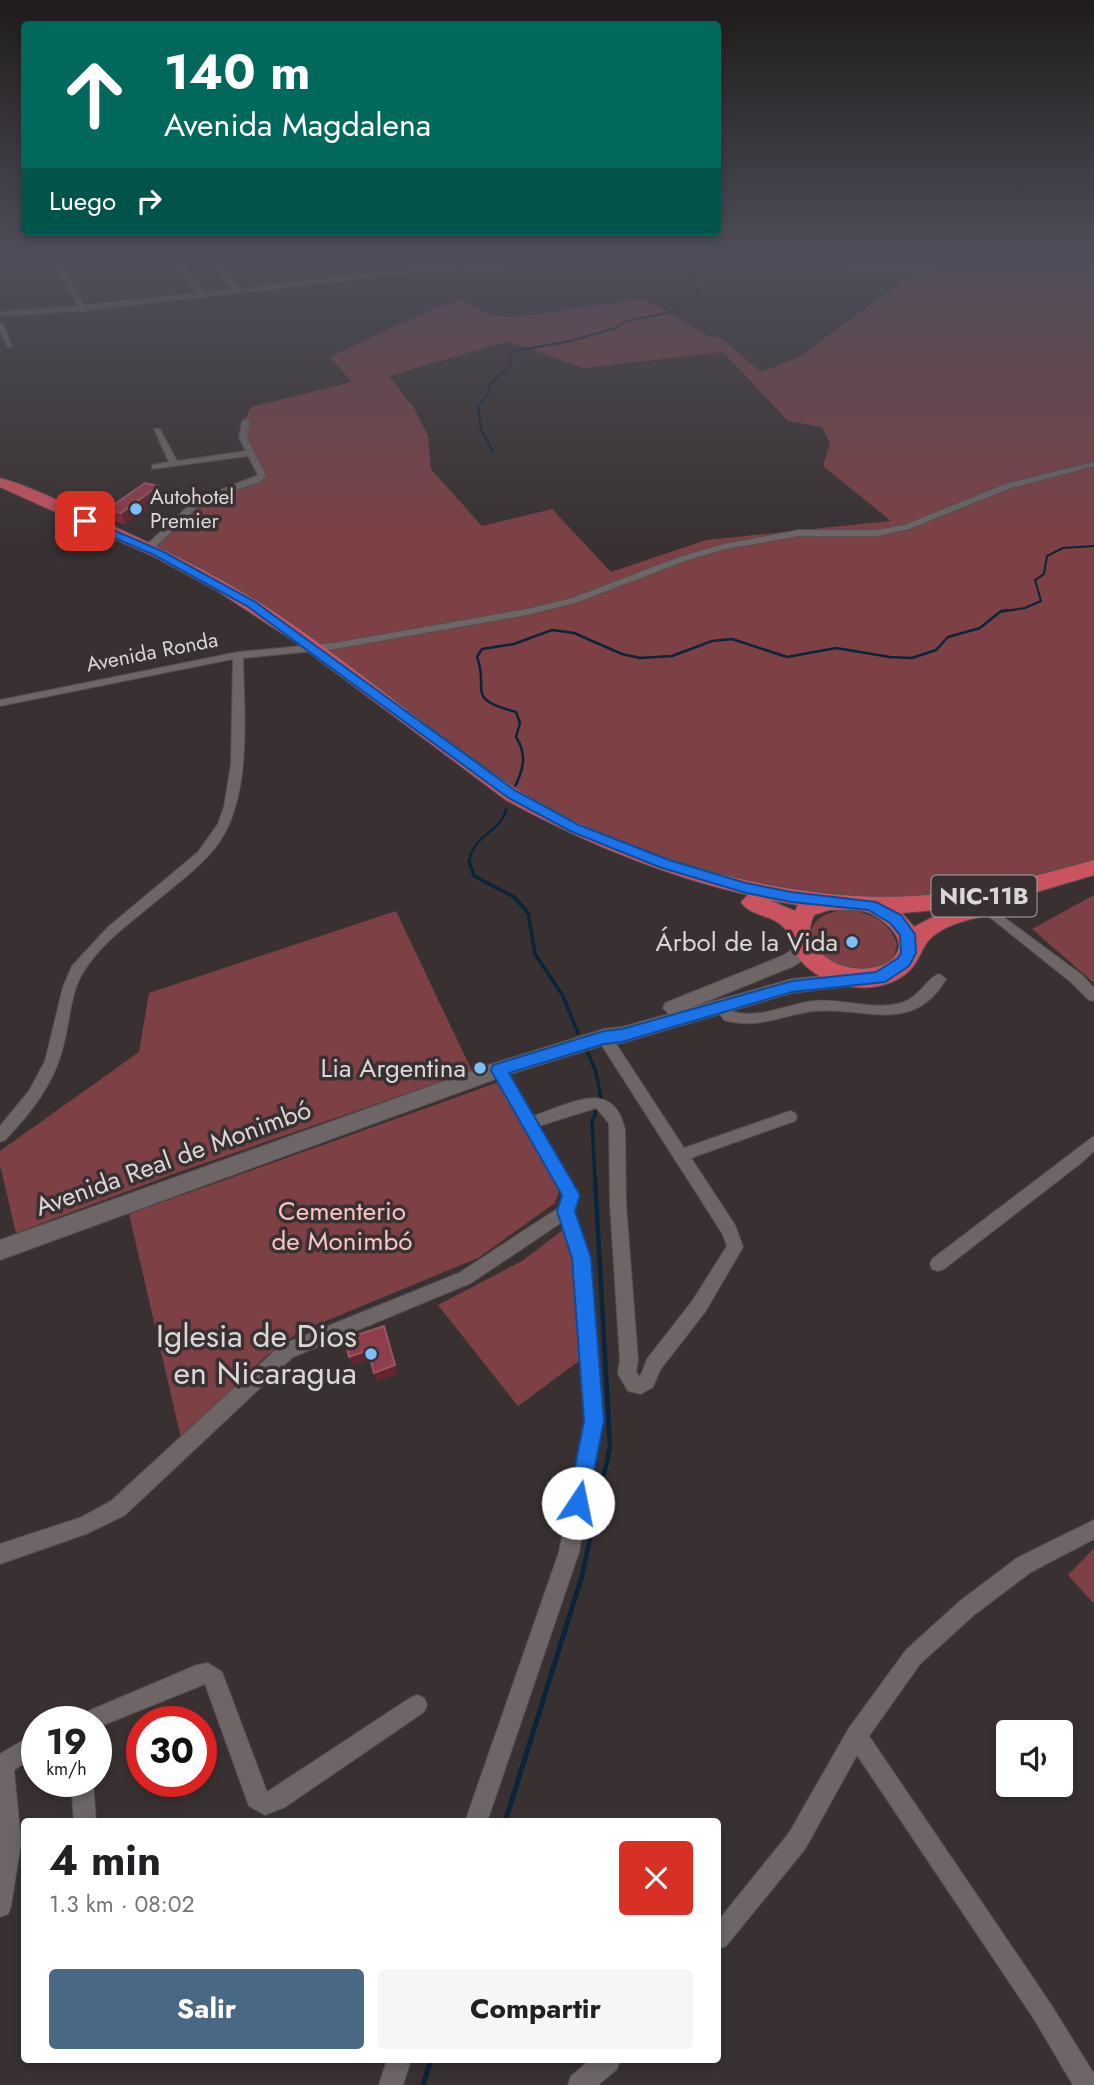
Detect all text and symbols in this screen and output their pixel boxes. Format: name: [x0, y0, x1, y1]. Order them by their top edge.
text: 140 m: [164, 37, 310, 107]
icon: ahead: [49, 49, 140, 140]
text: Avenida Magdalena: [164, 102, 431, 148]
text: Luego: [49, 182, 116, 220]
icon: right: [130, 182, 168, 220]
place label: Autohotel Premier: [150, 482, 234, 536]
pin: [55, 491, 115, 551]
marker: Autohotel Premier: [128, 501, 144, 517]
icon: arrive: [66, 502, 104, 540]
street label: Avenida Ronda: [83, 625, 221, 679]
road number: NIC-11B: [932, 876, 1036, 916]
place label: Árbol de la Vida: [656, 923, 838, 961]
marker: Árbol de la Vida: [844, 934, 860, 950]
place label: Lia Argentina: [321, 1049, 466, 1087]
marker: Lia Argentina: [472, 1060, 488, 1076]
street label: Avenida Real de Monimbó: [30, 1090, 316, 1226]
park label: Cementerio de Monimbó: [272, 1192, 412, 1260]
place label: Iglesia de Dios en Nicaragua: [156, 1313, 357, 1396]
marker: Iglesia de Dios en Nicaragua: [363, 1346, 379, 1362]
position arrow: [541, 1466, 615, 1540]
speed limit sign: 30: [126, 1706, 217, 1797]
text: 19: [46, 1717, 87, 1767]
map controls: [996, 1720, 1073, 1797]
button: sound: [996, 1720, 1073, 1797]
text: km/h: [46, 1756, 87, 1782]
text: 4 min: [49, 1830, 161, 1891]
button: close: [619, 1841, 693, 1915]
text: 1.3 km · 08:02: [49, 1887, 195, 1921]
button: Salir: [49, 1969, 364, 2049]
button: Compartir: [378, 1969, 693, 2049]

